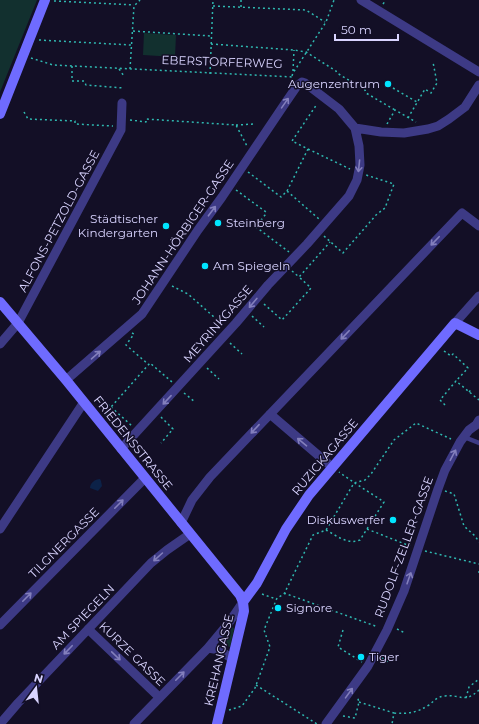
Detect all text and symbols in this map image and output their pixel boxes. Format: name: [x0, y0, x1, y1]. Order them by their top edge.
scale bar: [335, 16, 398, 42]
text: 50 m: [341, 22, 372, 37]
street label: EBERSTORFERWEG: [161, 52, 283, 71]
place label: Augenzentrum: [288, 76, 380, 91]
marker: Augenzentrum: [383, 79, 393, 89]
one-way arrow: [281, 98, 289, 109]
street label: ALFONS-PETZOLD-GASSE: [15, 147, 102, 294]
street label: JOHANN-HÖRBIGER-GASSE: [128, 157, 237, 308]
one-way arrow: [355, 159, 363, 172]
one-way arrow: [208, 206, 216, 217]
place label: Städtischer Kindergarten: [78, 211, 158, 240]
place label: Steinberg: [226, 215, 285, 230]
marker: Steinberg: [213, 218, 223, 228]
marker: Städtischer Kindergarten: [161, 221, 171, 231]
one-way arrow: [431, 236, 440, 246]
place label: Am Spiegeln: [213, 258, 290, 273]
marker: Am Spiegeln: [200, 261, 210, 271]
street label: MEYRINKGASSE: [180, 282, 255, 365]
one-way arrow: [249, 297, 258, 308]
one-way arrow: [341, 330, 350, 340]
one-way arrow: [90, 350, 101, 359]
street label: FRIEDENSSTRASSE: [91, 392, 176, 493]
one-way arrow: [162, 394, 171, 405]
street label: RUZICKAGASSE: [288, 415, 361, 498]
one-way arrow: [251, 424, 260, 434]
one-way arrow: [297, 437, 308, 446]
one-way arrow: [449, 450, 457, 462]
street label: RUDOLF-ZELLER-GASSE: [371, 474, 436, 620]
one-way arrow: [114, 499, 124, 509]
street label: TILGNERGASSE: [25, 504, 102, 581]
place label: Diskuswerfer: [307, 512, 385, 527]
marker: Diskuswerfer: [388, 515, 398, 525]
one-way arrow: [153, 552, 163, 562]
one-way arrow: [406, 571, 413, 584]
street label: AM SPIEGELN: [48, 581, 118, 652]
one-way arrow: [23, 592, 32, 602]
place label: Signore: [286, 600, 332, 615]
marker: Signore: [273, 603, 283, 613]
street label: KREHANGASSE: [201, 612, 236, 707]
street label: KURZE GASSE: [96, 618, 169, 689]
one-way arrow: [63, 645, 72, 655]
place label: Tiger: [369, 649, 400, 664]
one-way arrow: [111, 651, 121, 660]
marker: Tiger: [356, 652, 366, 662]
north arrow: [16, 668, 56, 708]
text: N: [32, 670, 45, 686]
one-way arrow: [176, 671, 185, 681]
one-way arrow: [345, 687, 353, 698]

